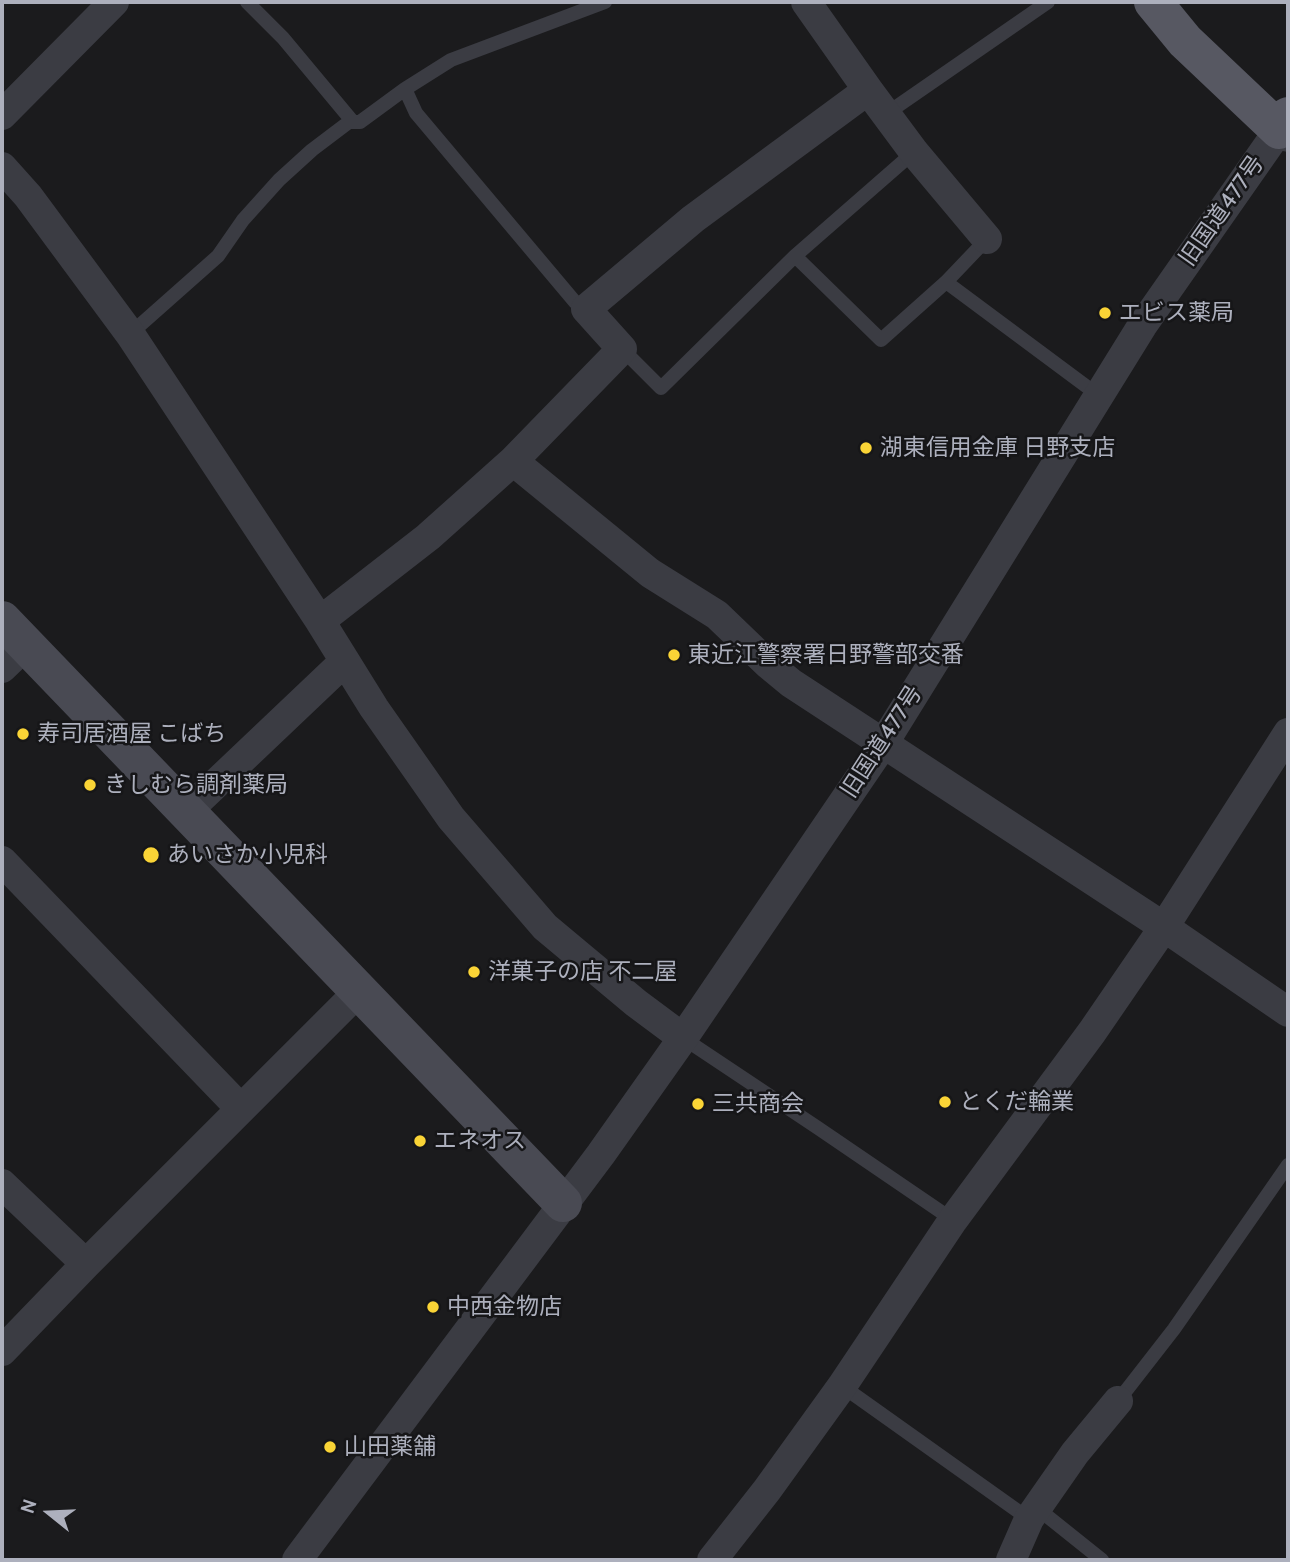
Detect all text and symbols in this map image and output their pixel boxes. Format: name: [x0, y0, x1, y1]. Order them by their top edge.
street label: 旧国道477号: [1174, 150, 1270, 272]
place label: エビス薬局: [1119, 299, 1234, 327]
marker: エビス薬局: [1097, 305, 1113, 321]
place label: 湖東信用金庫 日野支店: [880, 434, 1115, 462]
marker: 湖東信用金庫 日野支店: [858, 440, 874, 456]
place label: 東近江警察署日野警部交番: [688, 641, 964, 669]
marker: 東近江警察署日野警部交番: [666, 647, 682, 663]
street label: 旧国道477号: [835, 681, 929, 803]
place label: 寿司居酒屋 こばち: [37, 720, 226, 748]
marker: 寿司居酒屋 こばち: [15, 726, 31, 742]
place label: きしむら調剤薬局: [104, 771, 288, 799]
marker: きしむら調剤薬局: [82, 777, 98, 793]
place label: あいさか小児科: [167, 841, 328, 869]
marker: あいさか小児科: [141, 845, 161, 865]
place label: 洋菓子の店 不二屋: [488, 958, 677, 986]
marker: 洋菓子の店 不二屋: [466, 964, 482, 980]
place label: とくだ輪業: [959, 1088, 1074, 1116]
place label: 三共商会: [712, 1090, 804, 1118]
marker: とくだ輪業: [937, 1094, 953, 1110]
marker: 三共商会: [690, 1096, 706, 1112]
place label: エネオス: [434, 1127, 526, 1155]
marker: エネオス: [412, 1133, 428, 1149]
place label: 中西金物店: [447, 1293, 562, 1321]
marker: 中西金物店: [425, 1299, 441, 1315]
place label: 山田薬舗: [344, 1433, 436, 1461]
marker: 山田薬舗: [322, 1439, 338, 1455]
north arrow: [14, 1478, 84, 1548]
text: N: [16, 1496, 42, 1516]

